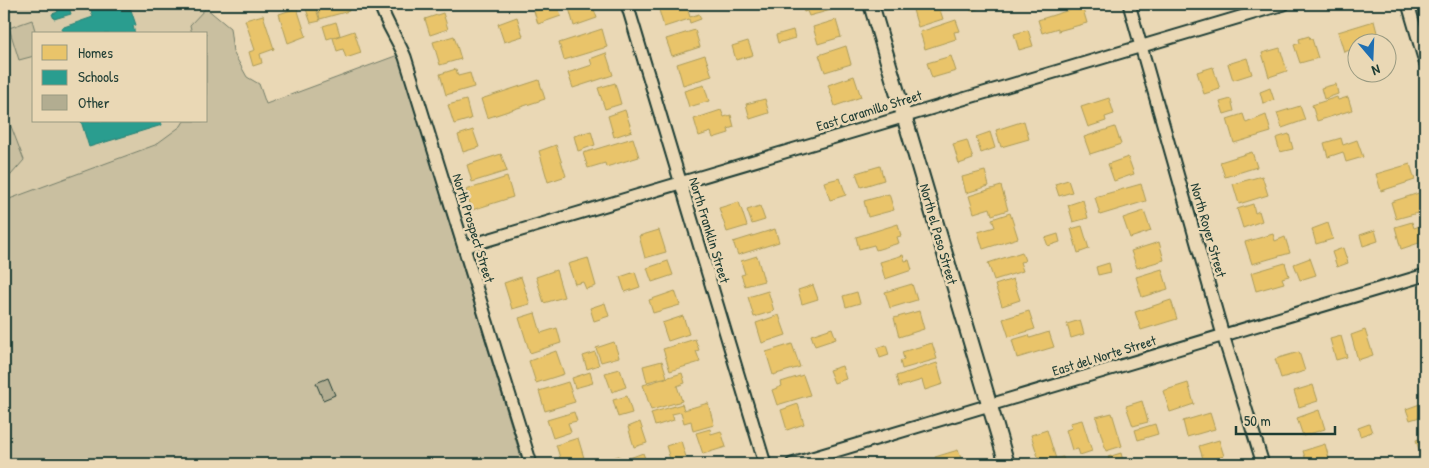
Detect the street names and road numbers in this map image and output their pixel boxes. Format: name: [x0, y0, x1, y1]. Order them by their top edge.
street label: East Caramillo Street: [814, 85, 924, 135]
street label: North Prospect Street: [447, 171, 500, 285]
street label: North Franklin Street: [685, 175, 735, 285]
street label: North el Paso Street: [916, 181, 963, 287]
street label: North Royer Street: [1186, 181, 1232, 280]
street label: East del Norte Street: [1050, 330, 1158, 380]

